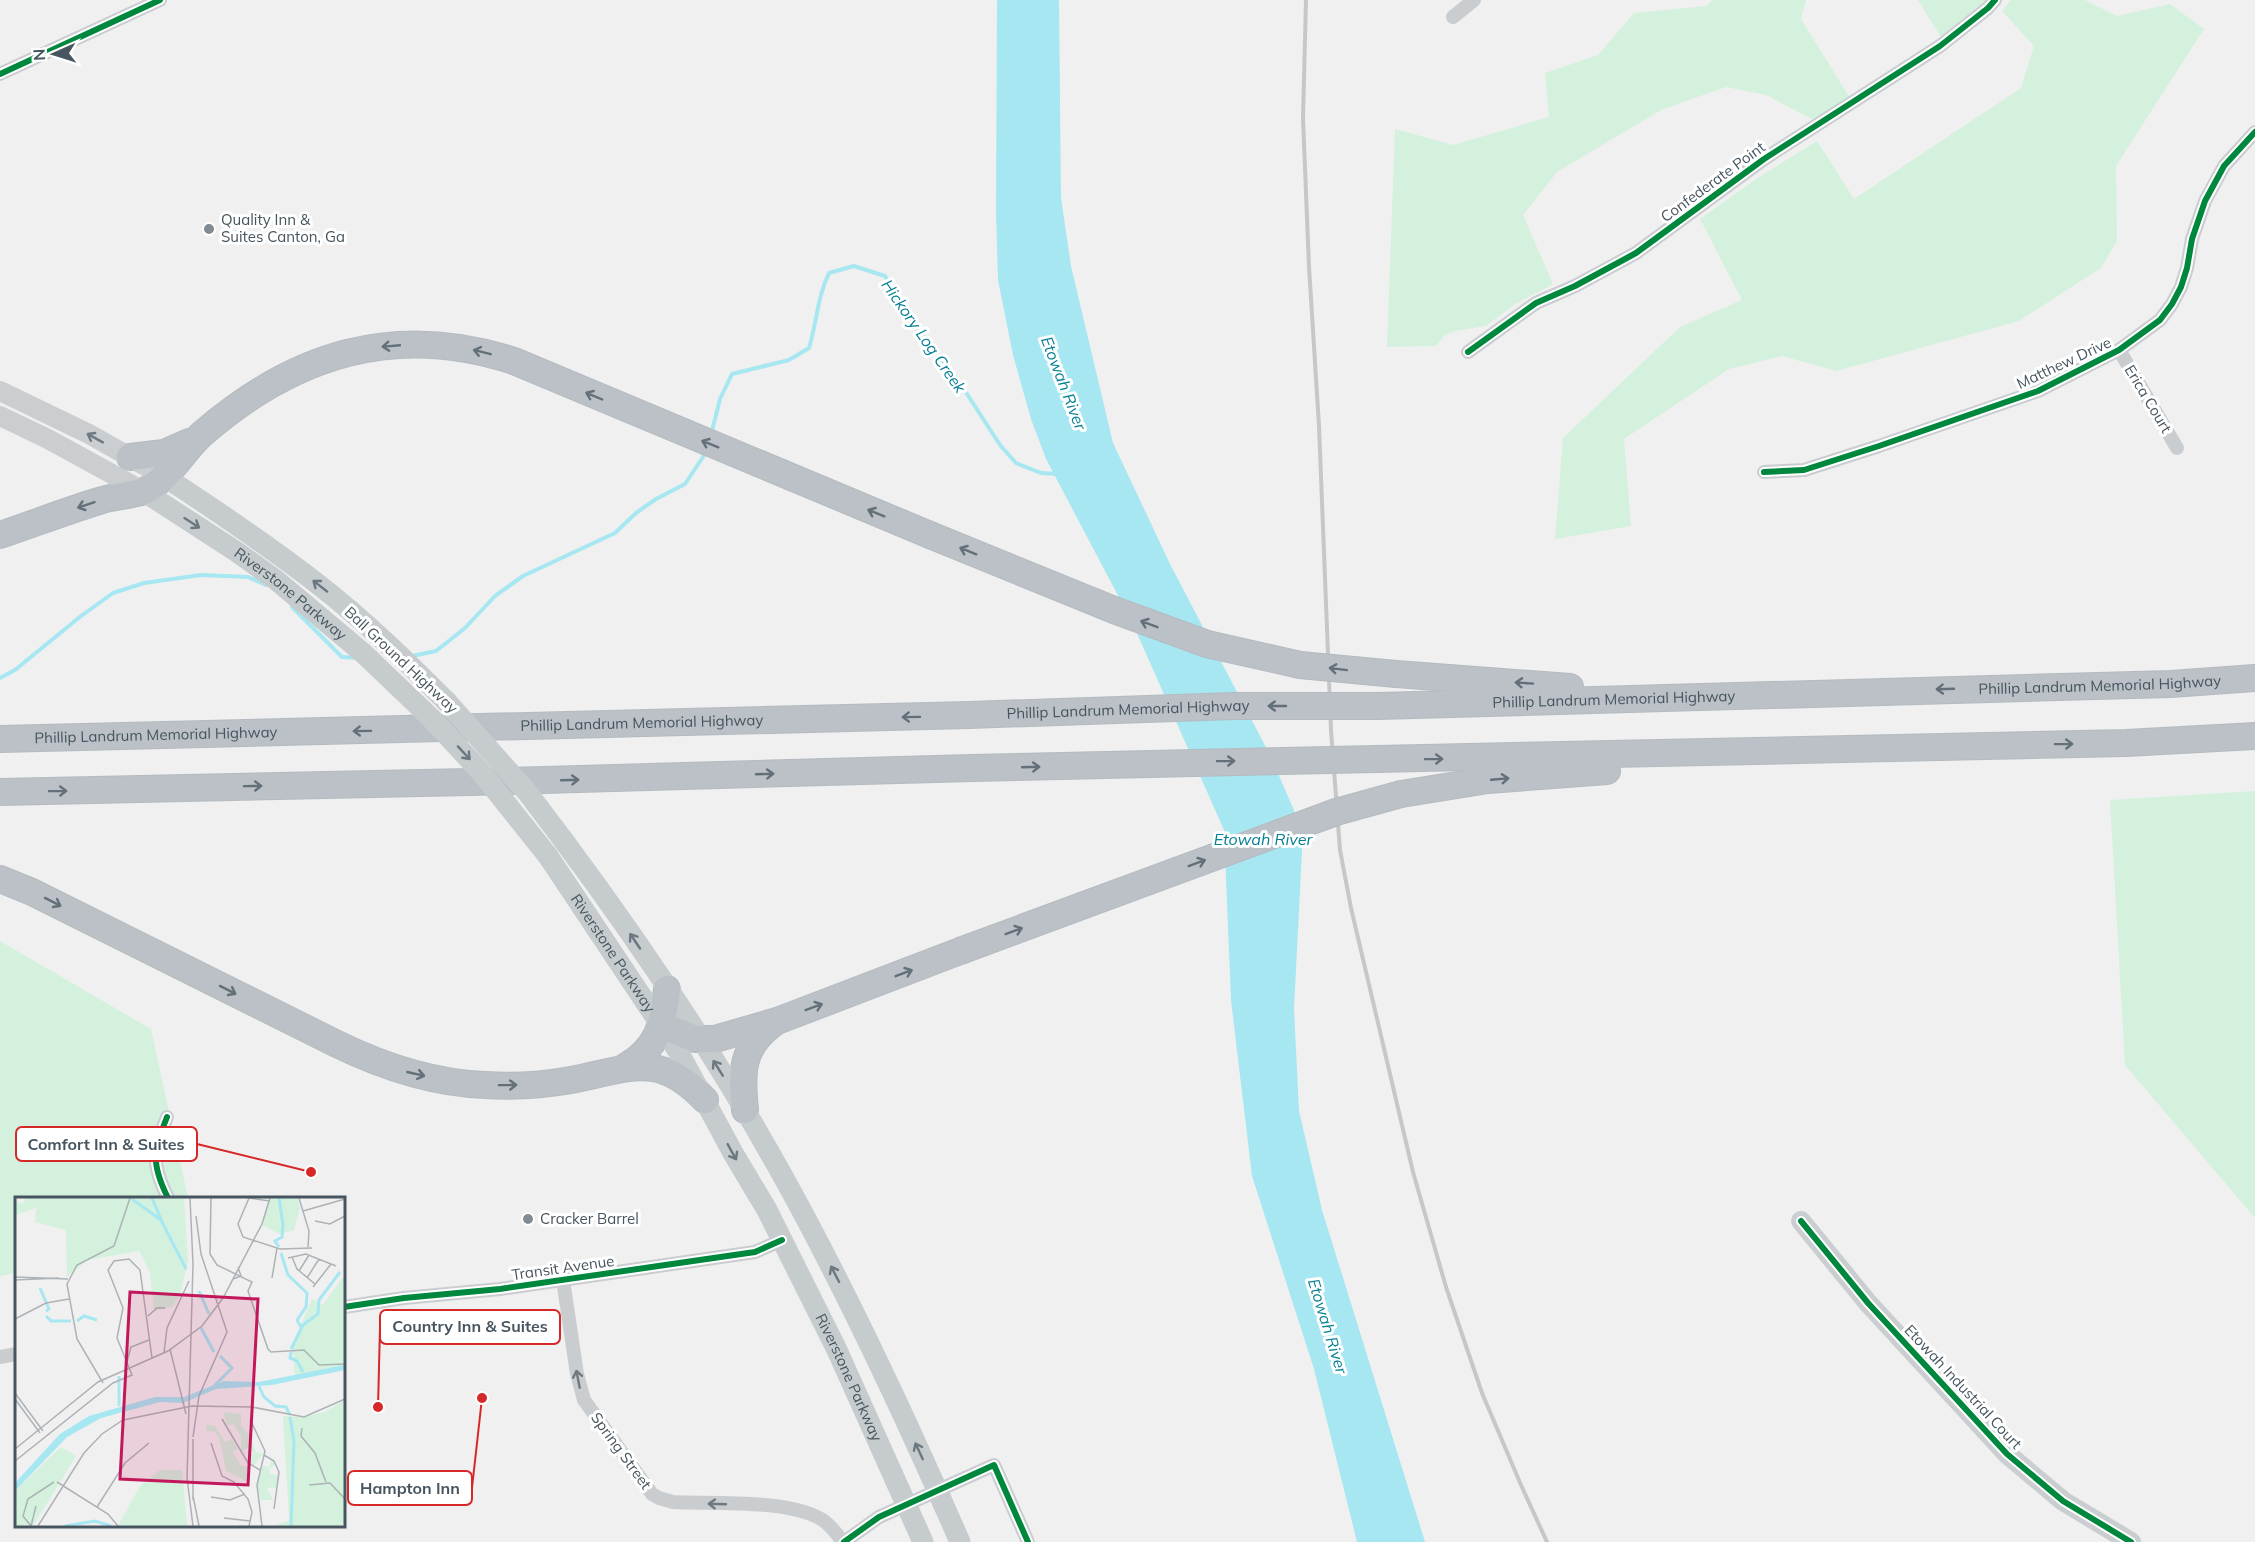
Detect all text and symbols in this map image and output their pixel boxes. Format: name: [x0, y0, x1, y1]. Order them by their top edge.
north arrow: [24, 24, 84, 84]
text: N: [29, 48, 49, 61]
street label: Confederate Point: [1657, 137, 1769, 226]
place label: Quality Inn & Suites Canton, Ga: [221, 210, 345, 246]
marker: Quality Inn & Suites Canton, Ga: [202, 222, 216, 236]
water label: Hickory Log Creek: [877, 275, 971, 397]
street label: Matthew Drive: [2013, 332, 2114, 393]
water label: Etowah River: [1037, 333, 1091, 434]
one-way arrow: [381, 341, 401, 352]
one-way arrow: [473, 346, 492, 358]
street label: Erica Court: [2121, 361, 2176, 436]
one-way arrow: [585, 390, 603, 401]
one-way arrow: [87, 432, 105, 443]
one-way arrow: [701, 438, 720, 449]
one-way arrow: [77, 500, 96, 511]
one-way arrow: [867, 507, 886, 518]
one-way arrow: [183, 517, 200, 529]
street label: Riverstone Parkway: [231, 543, 351, 644]
one-way arrow: [960, 545, 978, 556]
one-way arrow: [312, 580, 328, 593]
street label: Ball Ground Highway: [341, 602, 462, 717]
one-way arrow: [1140, 617, 1159, 628]
one-way arrow: [1329, 663, 1348, 674]
street label: Phillip Landrum Memorial Highway: [1978, 670, 2222, 698]
one-way arrow: [1514, 677, 1534, 688]
one-way arrow: [1935, 683, 1955, 695]
street label: Phillip Landrum Memorial Highway: [1492, 686, 1736, 712]
street label: Phillip Landrum Memorial Highway: [1006, 696, 1249, 723]
one-way arrow: [1268, 700, 1288, 712]
street label: Phillip Landrum Memorial Highway: [520, 710, 764, 735]
one-way arrow: [901, 711, 921, 723]
street label: Phillip Landrum Memorial Highway: [34, 722, 278, 747]
one-way arrow: [352, 725, 372, 737]
one-way arrow: [2053, 739, 2073, 750]
one-way arrow: [457, 745, 471, 760]
one-way arrow: [1424, 753, 1444, 764]
one-way arrow: [1215, 755, 1235, 767]
one-way arrow: [1020, 761, 1040, 772]
one-way arrow: [755, 768, 775, 780]
one-way arrow: [1489, 773, 1509, 784]
one-way arrow: [560, 774, 580, 785]
one-way arrow: [243, 780, 263, 792]
one-way arrow: [48, 785, 68, 796]
water label: Etowah River: [1214, 829, 1313, 849]
one-way arrow: [1188, 857, 1206, 868]
street label: Riverstone Parkway: [567, 890, 660, 1016]
one-way arrow: [44, 897, 62, 909]
one-way arrow: [1005, 924, 1023, 935]
one-way arrow: [629, 933, 641, 949]
one-way arrow: [894, 967, 913, 978]
one-way arrow: [218, 984, 236, 996]
one-way arrow: [804, 1001, 822, 1012]
one-way arrow: [712, 1060, 724, 1077]
one-way arrow: [406, 1069, 425, 1081]
one-way arrow: [498, 1080, 518, 1091]
callout: Comfort Inn & Suites: [16, 1127, 197, 1161]
text: Comfort Inn & Suites: [27, 1134, 185, 1154]
one-way arrow: [727, 1143, 739, 1160]
inset map: [15, 1197, 345, 1527]
place label: Cracker Barrel: [540, 1209, 639, 1228]
marker: Cracker Barrel: [521, 1212, 535, 1226]
street label: Transit Avenue: [510, 1251, 615, 1284]
one-way arrow: [829, 1266, 840, 1284]
water label: Etowah River: [1304, 1276, 1352, 1377]
callout: Country Inn & Suites: [380, 1310, 560, 1344]
street label: Riverstone Parkway: [811, 1310, 887, 1444]
text: Country Inn & Suites: [392, 1316, 548, 1336]
street label: Etowah Industrial Court: [1901, 1320, 2026, 1453]
one-way arrow: [572, 1369, 583, 1389]
street label: Spring Street: [587, 1408, 656, 1493]
one-way arrow: [912, 1442, 924, 1460]
callout: Hampton Inn: [348, 1471, 472, 1505]
text: Hampton Inn: [360, 1478, 460, 1498]
one-way arrow: [708, 1498, 728, 1509]

